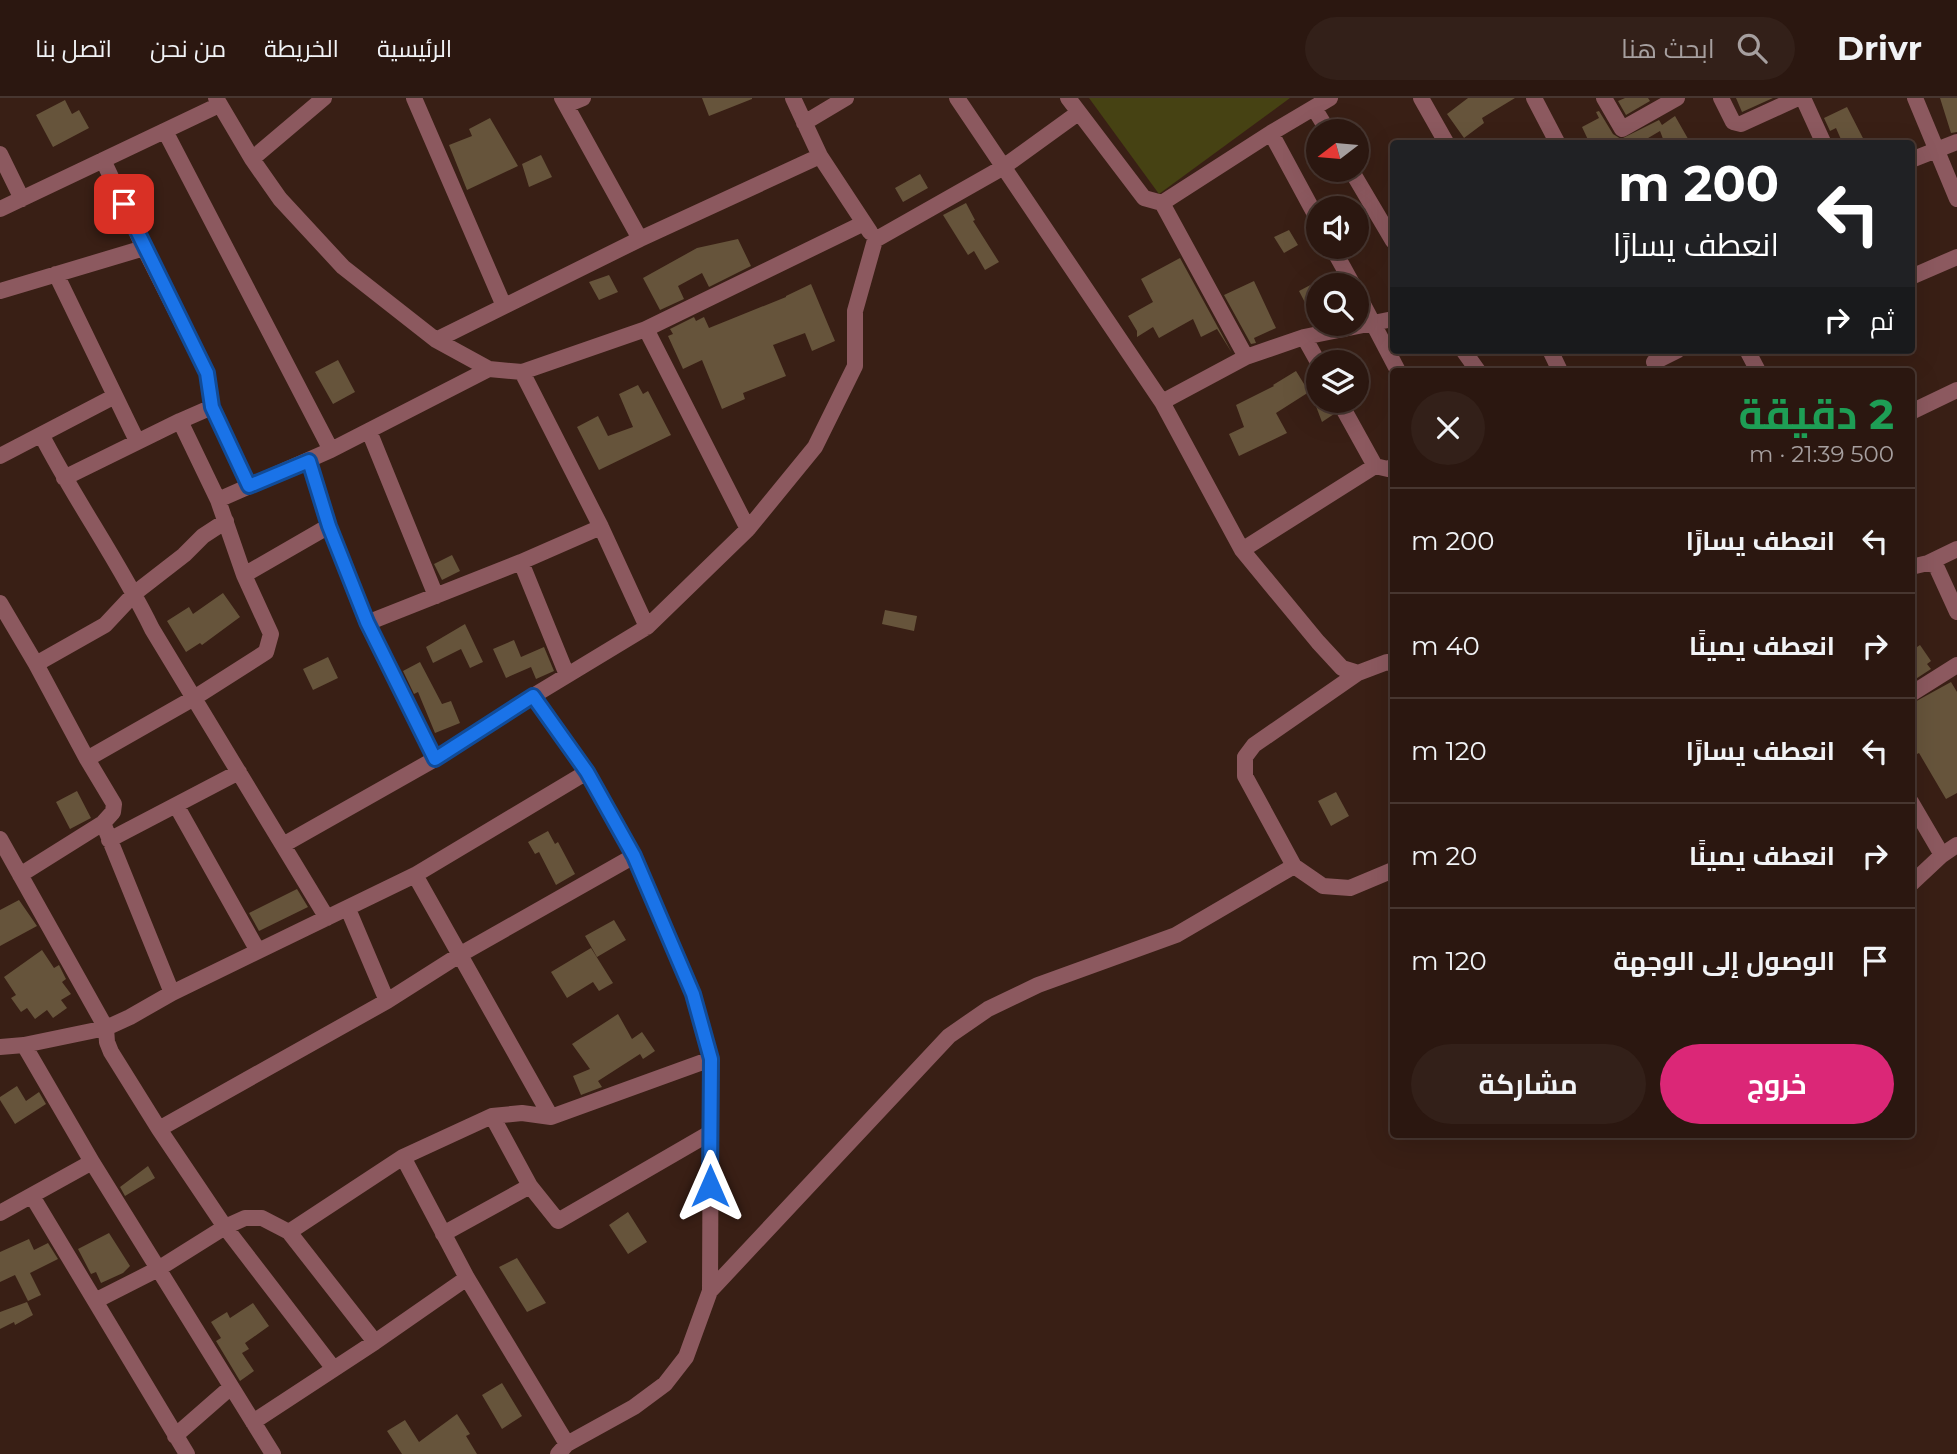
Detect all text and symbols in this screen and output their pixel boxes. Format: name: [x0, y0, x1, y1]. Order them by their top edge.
search box: [1305, 17, 1795, 80]
text: Drivr: [1837, 28, 1922, 68]
icon: search: [1733, 29, 1771, 67]
text: ابحث هنا: [1621, 33, 1715, 65]
text: اتصل بنا: [35, 34, 112, 63]
text: من نحن: [150, 34, 226, 63]
text: الخريطة: [264, 34, 339, 63]
text: الرئيسية: [377, 34, 452, 63]
north arrow: [1306, 119, 1368, 182]
map controls: [1306, 119, 1369, 413]
text: 200 m: [1618, 154, 1779, 213]
icon: left: [1803, 168, 1894, 259]
pin: [94, 174, 154, 234]
icon: arrive: [105, 185, 143, 223]
button: sound: [1306, 196, 1369, 259]
text: انعطف يسارًا: [1613, 225, 1779, 264]
button: search: [1306, 273, 1369, 336]
icon: right: [1818, 301, 1856, 339]
text: ثم: [1870, 305, 1894, 337]
button: layers: [1306, 350, 1369, 413]
text: 2 دقيقة: [1739, 388, 1894, 440]
button: close: [1411, 391, 1485, 465]
text: 500 m · 21:39: [1749, 440, 1894, 468]
icon: left: [1856, 522, 1894, 560]
text: 200 m: [1411, 525, 1495, 557]
text: انعطف يسارًا: [1686, 525, 1835, 557]
icon: right: [1856, 627, 1894, 665]
text: 40 m: [1411, 630, 1480, 662]
text: انعطف يمينًا: [1689, 630, 1835, 662]
icon: left: [1856, 732, 1894, 770]
text: 120 m: [1411, 735, 1487, 767]
text: انعطف يسارًا: [1686, 735, 1835, 767]
icon: right: [1856, 837, 1894, 875]
text: 20 m: [1411, 840, 1477, 872]
text: انعطف يمينًا: [1689, 840, 1835, 872]
icon: arrive: [1856, 942, 1894, 980]
text: 120 m: [1411, 945, 1487, 977]
text: الوصول إلى الوجهة: [1613, 945, 1835, 977]
button: مشاركة: [1411, 1044, 1646, 1124]
button: خروج: [1660, 1044, 1894, 1124]
position arrow: [673, 1149, 747, 1223]

